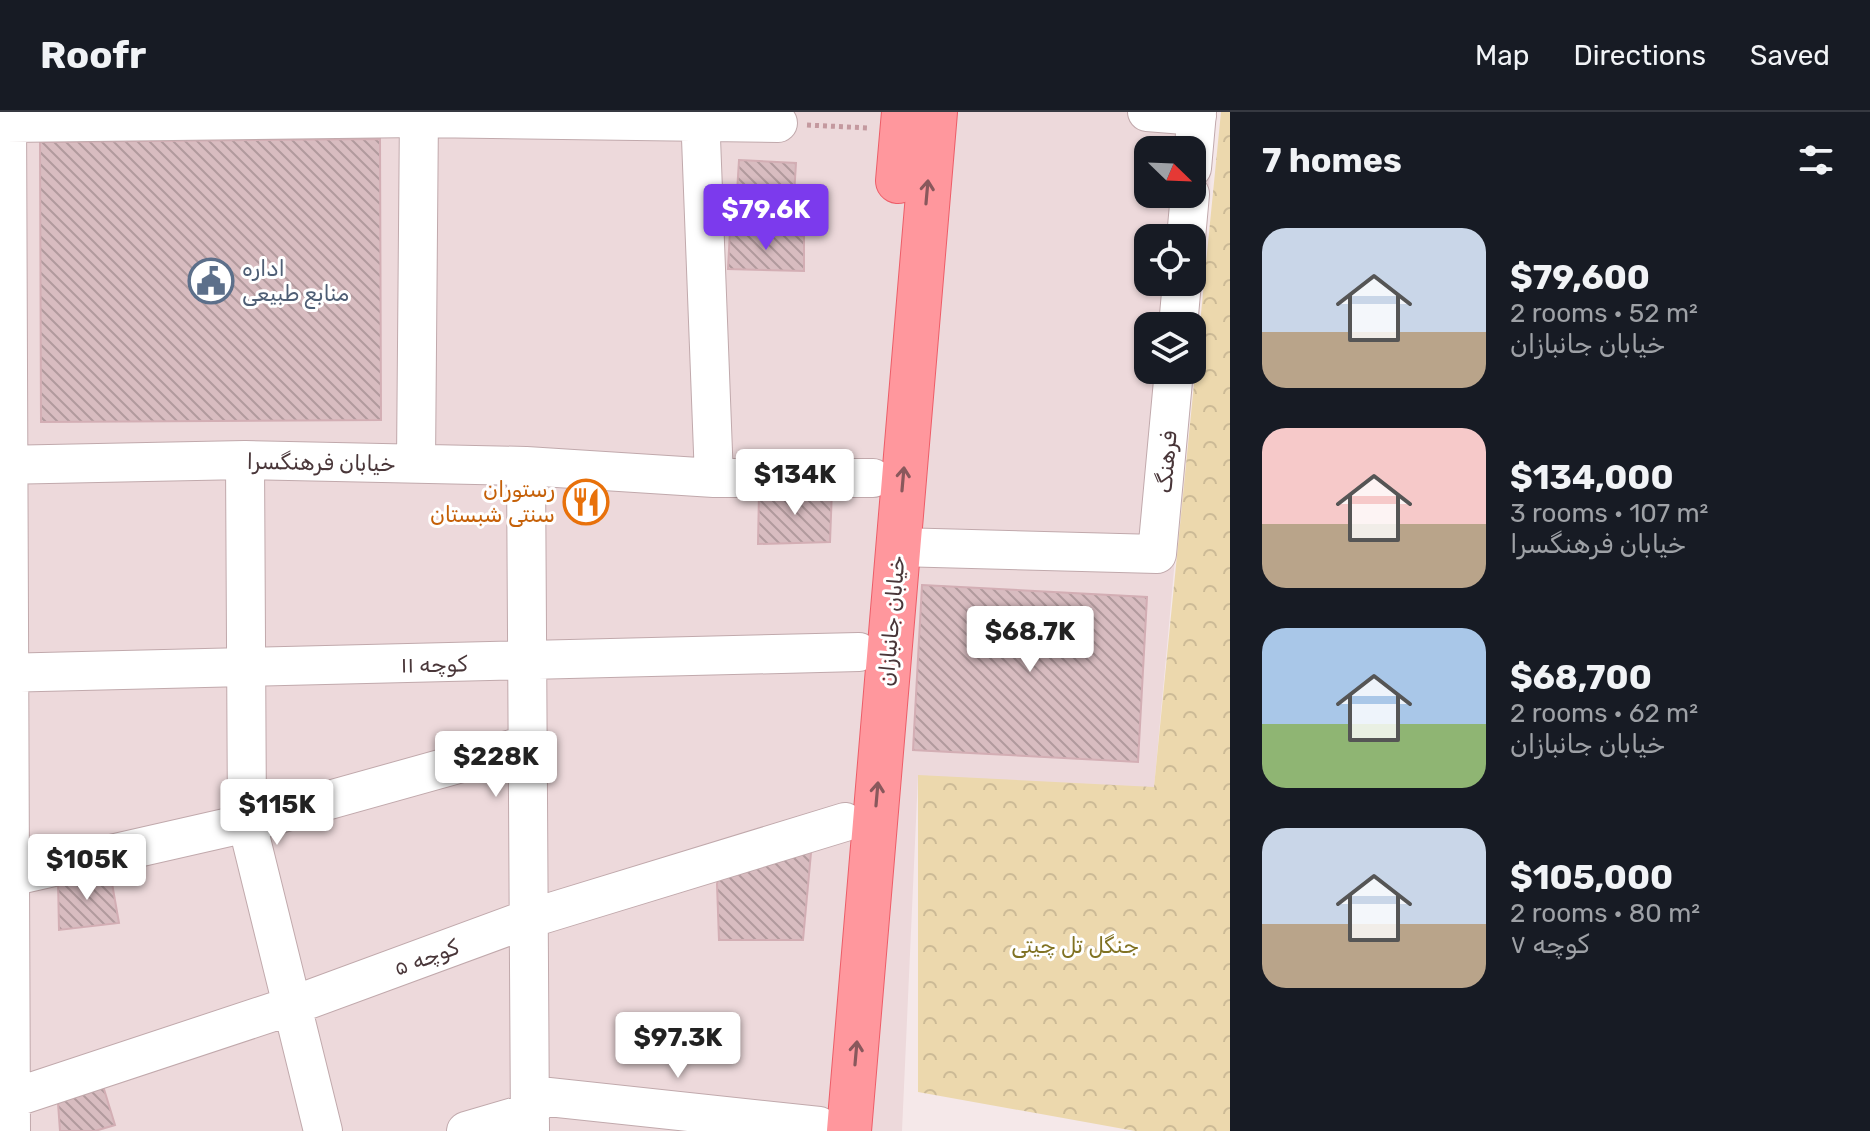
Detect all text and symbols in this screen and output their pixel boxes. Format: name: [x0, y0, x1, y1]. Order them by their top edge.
text: Roofr: [40, 32, 146, 78]
text: Map: [1475, 39, 1529, 72]
text: Directions: [1573, 39, 1706, 72]
text: Saved: [1750, 39, 1830, 72]
north arrow: [1134, 136, 1206, 208]
map controls: [1134, 136, 1206, 384]
icon: filters: [1794, 138, 1838, 182]
text: 7 homes: [1262, 140, 1402, 181]
one-way arrow: [920, 179, 935, 206]
pin: $79.6K: [701, 184, 831, 252]
text: $79.6K: [721, 194, 811, 225]
button: locate: [1134, 224, 1206, 296]
place label: اداره منابع طبیعی: [242, 255, 349, 310]
public building icon: اداره منابع طبیعی: [187, 257, 235, 305]
text: $79,600: [1510, 257, 1650, 298]
icon: home: [1326, 260, 1422, 356]
text: 2 rooms · 52 m²: [1510, 298, 1698, 329]
button: layers: [1134, 312, 1206, 384]
text: خیابان جانبازان: [1510, 329, 1665, 360]
street label: فرهنگ: [1150, 430, 1183, 495]
street label: خیابان فرهنگسرا: [246, 448, 396, 477]
pin: $134K: [739, 449, 851, 517]
text: $134,000: [1510, 457, 1674, 498]
text: $134K: [754, 459, 836, 490]
icon: home: [1326, 460, 1422, 556]
one-way arrow: [896, 466, 911, 493]
place label: رستوران سنتی شبستان: [430, 476, 555, 528]
restaurant icon: رستوران سنتی شبستان: [562, 478, 610, 526]
text: 3 rooms · 107 m²: [1510, 498, 1709, 529]
text: خیابان فرهنگسرا: [1510, 529, 1686, 560]
street label: خیابان جانبازان: [872, 554, 911, 688]
pin: $68.7K: [965, 606, 1095, 674]
text: $68.7K: [985, 616, 1075, 647]
street label: کوچه ۱۱: [400, 650, 468, 679]
text: $68,700: [1510, 657, 1652, 698]
icon: home: [1326, 660, 1422, 756]
text: 2 rooms · 62 m²: [1510, 698, 1698, 729]
text: خیابان جانبازان: [1510, 729, 1665, 760]
pin: $228K: [440, 731, 552, 799]
text: $228K: [453, 741, 539, 772]
pin: $115K: [221, 779, 333, 847]
one-way arrow: [870, 781, 885, 808]
text: $115K: [238, 789, 316, 820]
pin: $105K: [31, 834, 143, 902]
text: $105K: [46, 844, 128, 875]
text: $105,000: [1510, 857, 1673, 898]
icon: home: [1326, 860, 1422, 956]
text: 2 rooms · 80 m²: [1510, 898, 1700, 929]
text: کوچه ۷: [1510, 929, 1590, 960]
park label: جنگل تل چیتی: [1011, 932, 1139, 959]
street label: کوچه ۵: [390, 933, 462, 982]
pin: $97.3K: [613, 1012, 743, 1080]
text: $97.3K: [633, 1022, 723, 1053]
one-way arrow: [849, 1040, 864, 1067]

